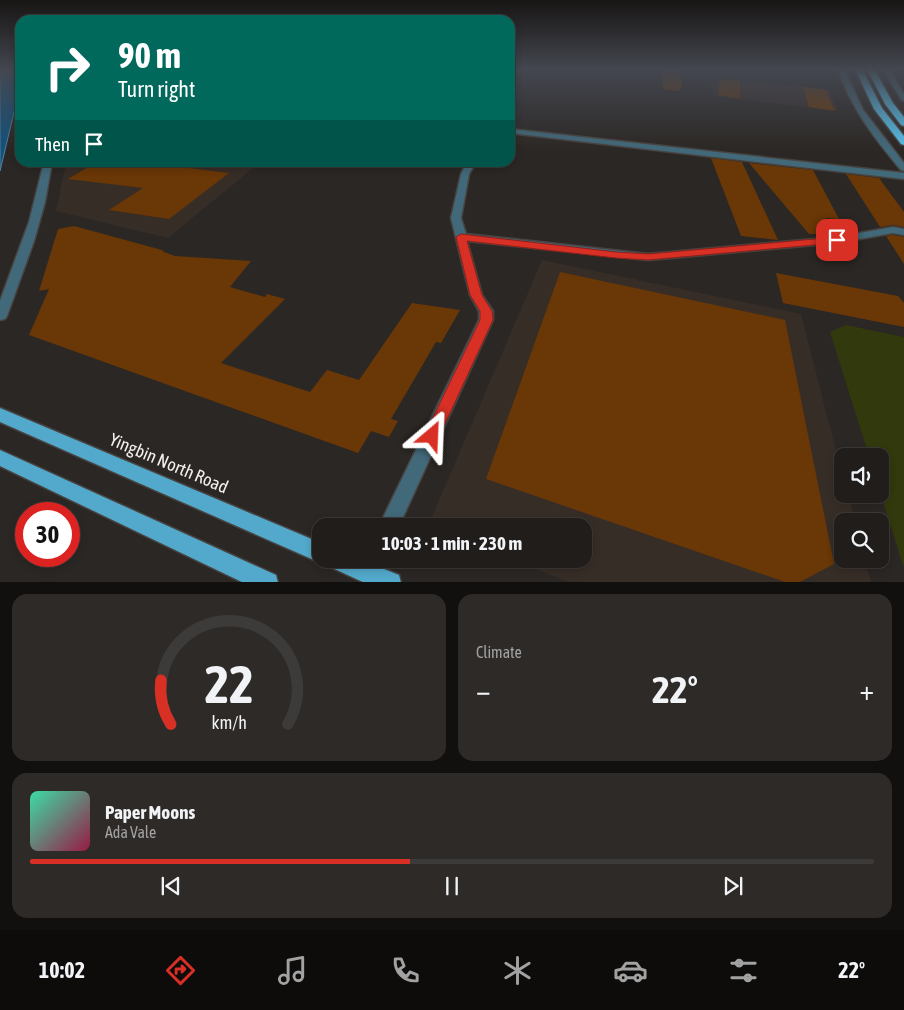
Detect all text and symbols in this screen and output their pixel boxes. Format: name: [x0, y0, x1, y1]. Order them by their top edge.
icon: right: [35, 35, 100, 100]
text: 90 m: [118, 35, 181, 75]
text: Turn right: [118, 76, 195, 102]
icon: arrive: [80, 130, 108, 158]
text: Then: [35, 133, 70, 155]
pin: [816, 219, 858, 261]
icon: arrive: [823, 226, 851, 254]
position arrow: [405, 409, 457, 461]
street label: Yingbin North Road: [106, 429, 232, 497]
map controls: [834, 448, 889, 568]
button: sound: [834, 448, 889, 503]
speed limit sign: 30: [15, 502, 80, 567]
button: search: [834, 513, 889, 568]
text: 10:03 · 1 min · 230 m: [382, 532, 522, 554]
text: Climate: [476, 643, 522, 661]
text: 22: [205, 654, 253, 714]
text: 22°: [652, 668, 698, 711]
text: −: [476, 674, 491, 706]
text: +: [859, 674, 874, 706]
text: km/h: [211, 712, 247, 733]
text: Paper Moons: [105, 801, 195, 823]
text: Ada Vale: [105, 823, 156, 841]
icon: previous: [157, 872, 185, 900]
icon: pause: [438, 872, 466, 900]
icon: next: [719, 872, 747, 900]
icon: directions: [163, 953, 198, 988]
icon: music: [275, 953, 310, 988]
icon: phone: [388, 953, 423, 988]
icon: climate: [500, 953, 535, 988]
icon: car: [613, 953, 648, 988]
icon: filters: [726, 953, 761, 988]
text: 10:02: [39, 957, 85, 983]
text: 22°: [838, 957, 865, 983]

